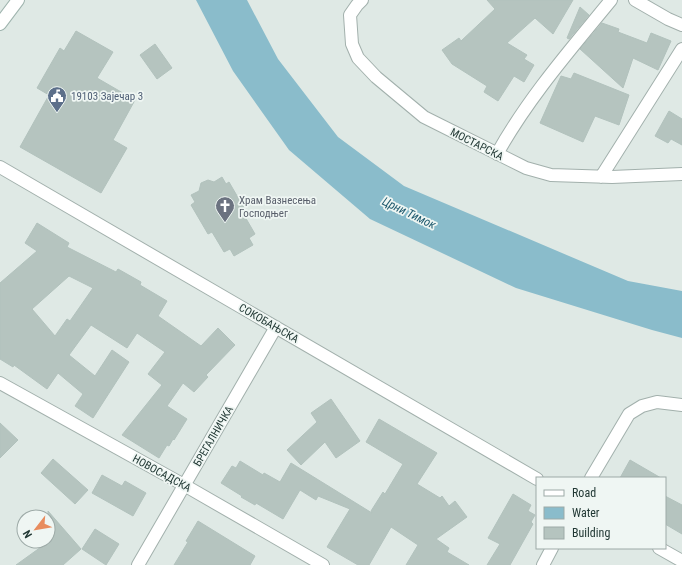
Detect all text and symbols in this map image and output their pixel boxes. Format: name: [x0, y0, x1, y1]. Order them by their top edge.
public building icon: 19103 Зајечар 3: [46, 85, 68, 113]
place label: 19103 Зајечар 3: [71, 90, 143, 103]
street label: МОСТАРСКА: [448, 126, 506, 164]
place label: Храм Вазнесења Господњег: [239, 194, 316, 220]
water label: Црни Тимок: [380, 194, 438, 232]
church icon: Храм Вазнесења Господњег: [214, 195, 236, 223]
street label: СОКОБАЊСКА: [237, 301, 301, 346]
street label: БРЕГАЛНИЧКА: [191, 403, 236, 469]
street label: НОВОСАДСКА: [130, 452, 194, 495]
legend: [536, 477, 666, 549]
text: Road: [572, 486, 596, 500]
text: Water: [572, 506, 600, 520]
north arrow: [16, 509, 56, 549]
text: Building: [572, 526, 610, 540]
text: N: [20, 527, 35, 540]

